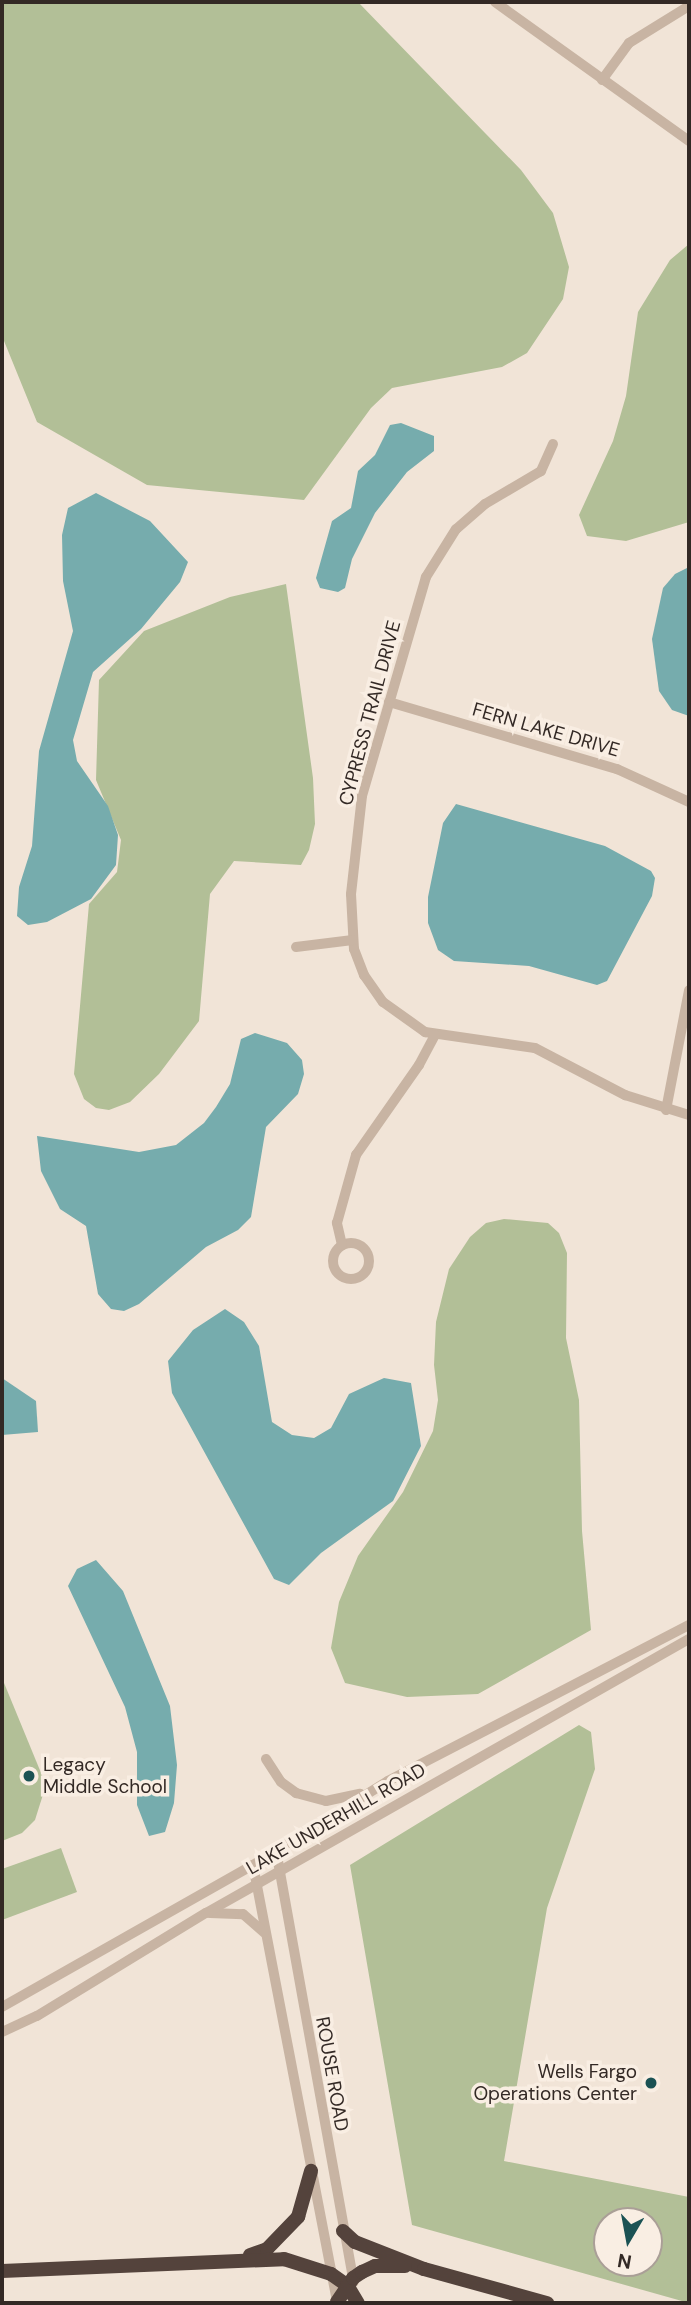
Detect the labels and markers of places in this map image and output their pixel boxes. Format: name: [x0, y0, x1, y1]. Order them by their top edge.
place label: Legacy Middle School: [43, 1754, 167, 1798]
marker: Legacy Middle School: [21, 1768, 37, 1784]
place label: Wells Fargo Operations Center: [473, 2061, 637, 2105]
marker: Wells Fargo Operations Center: [643, 2075, 659, 2091]

